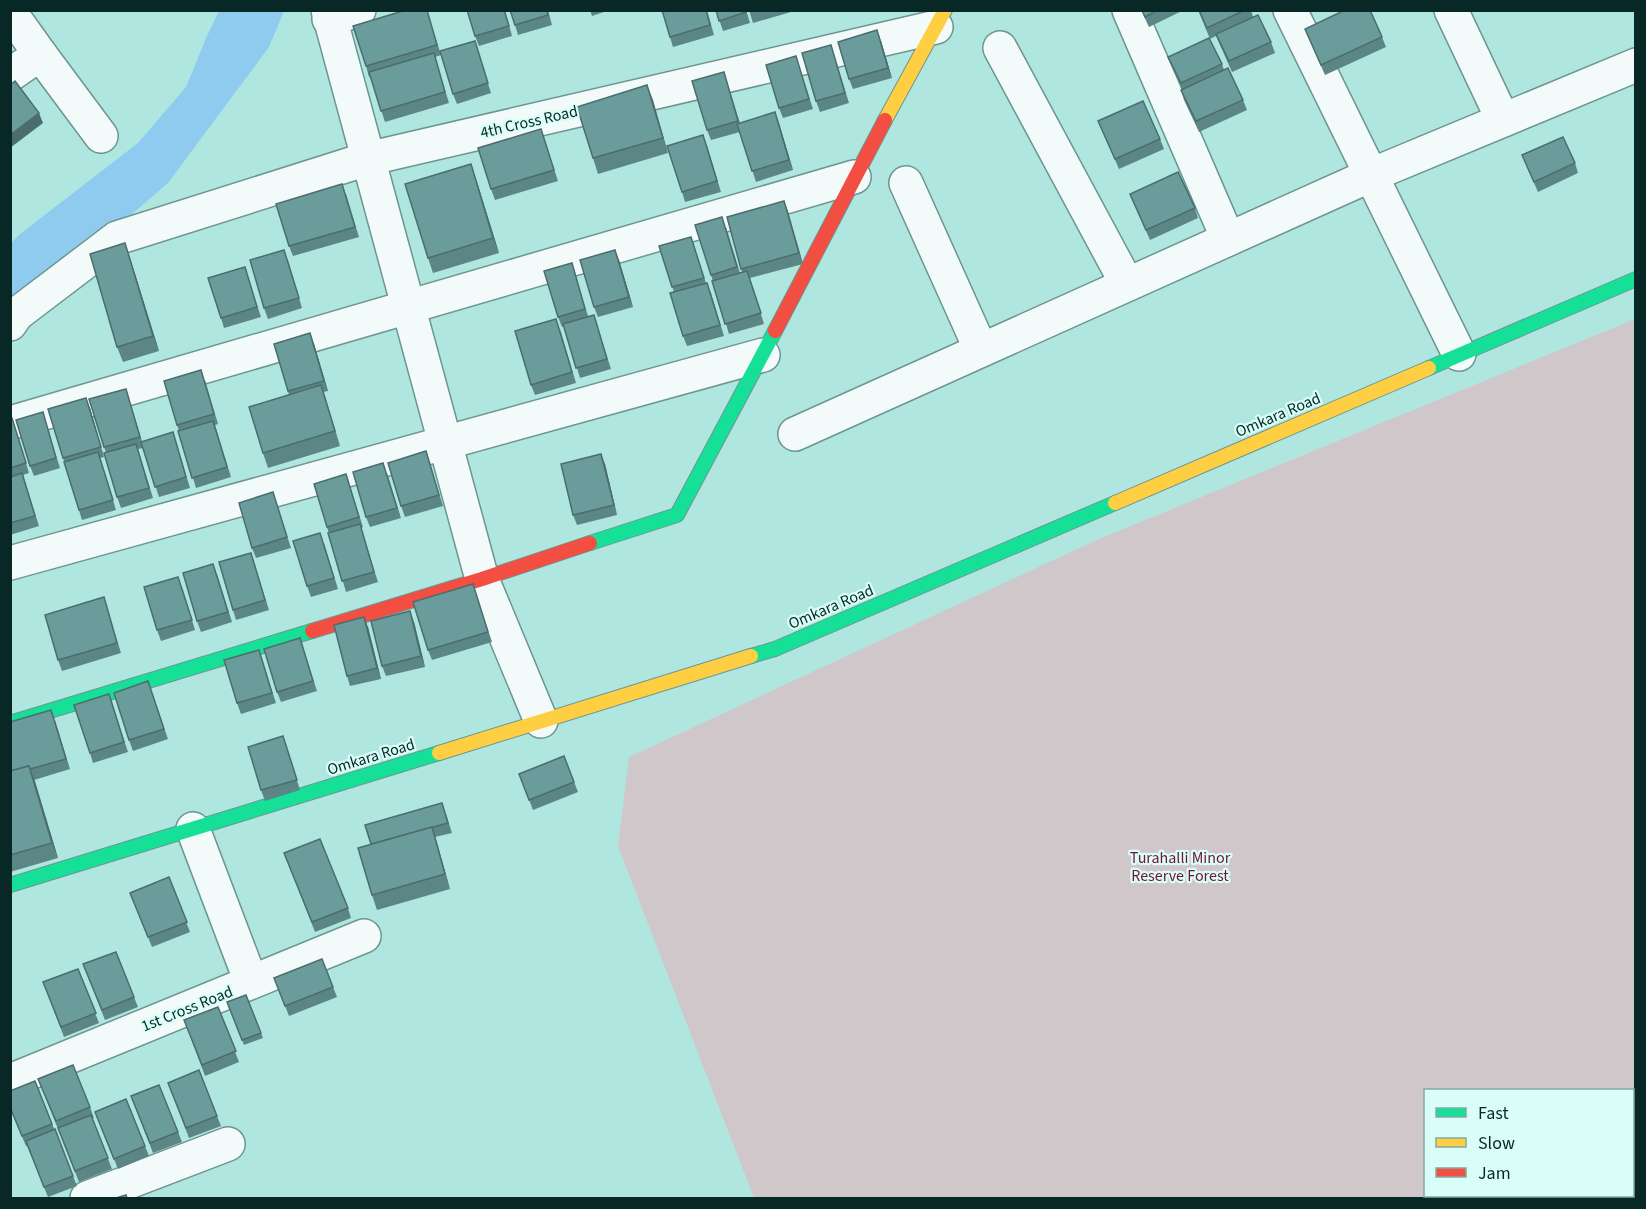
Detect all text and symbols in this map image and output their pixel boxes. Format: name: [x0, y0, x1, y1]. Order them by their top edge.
street label: 4th Cross Road: [478, 100, 580, 144]
street label: Omkara Road: [1232, 387, 1324, 443]
street label: Omkara Road: [785, 579, 877, 635]
street label: Omkara Road: [325, 733, 417, 781]
park label: Turahalli Minor Reserve Forest: [1130, 847, 1231, 887]
street label: 1st Cross Road: [138, 981, 236, 1037]
legend: [1424, 1089, 1634, 1197]
text: Fast: [1478, 1101, 1509, 1126]
text: Slow: [1478, 1131, 1515, 1156]
text: Jam: [1478, 1161, 1511, 1186]

